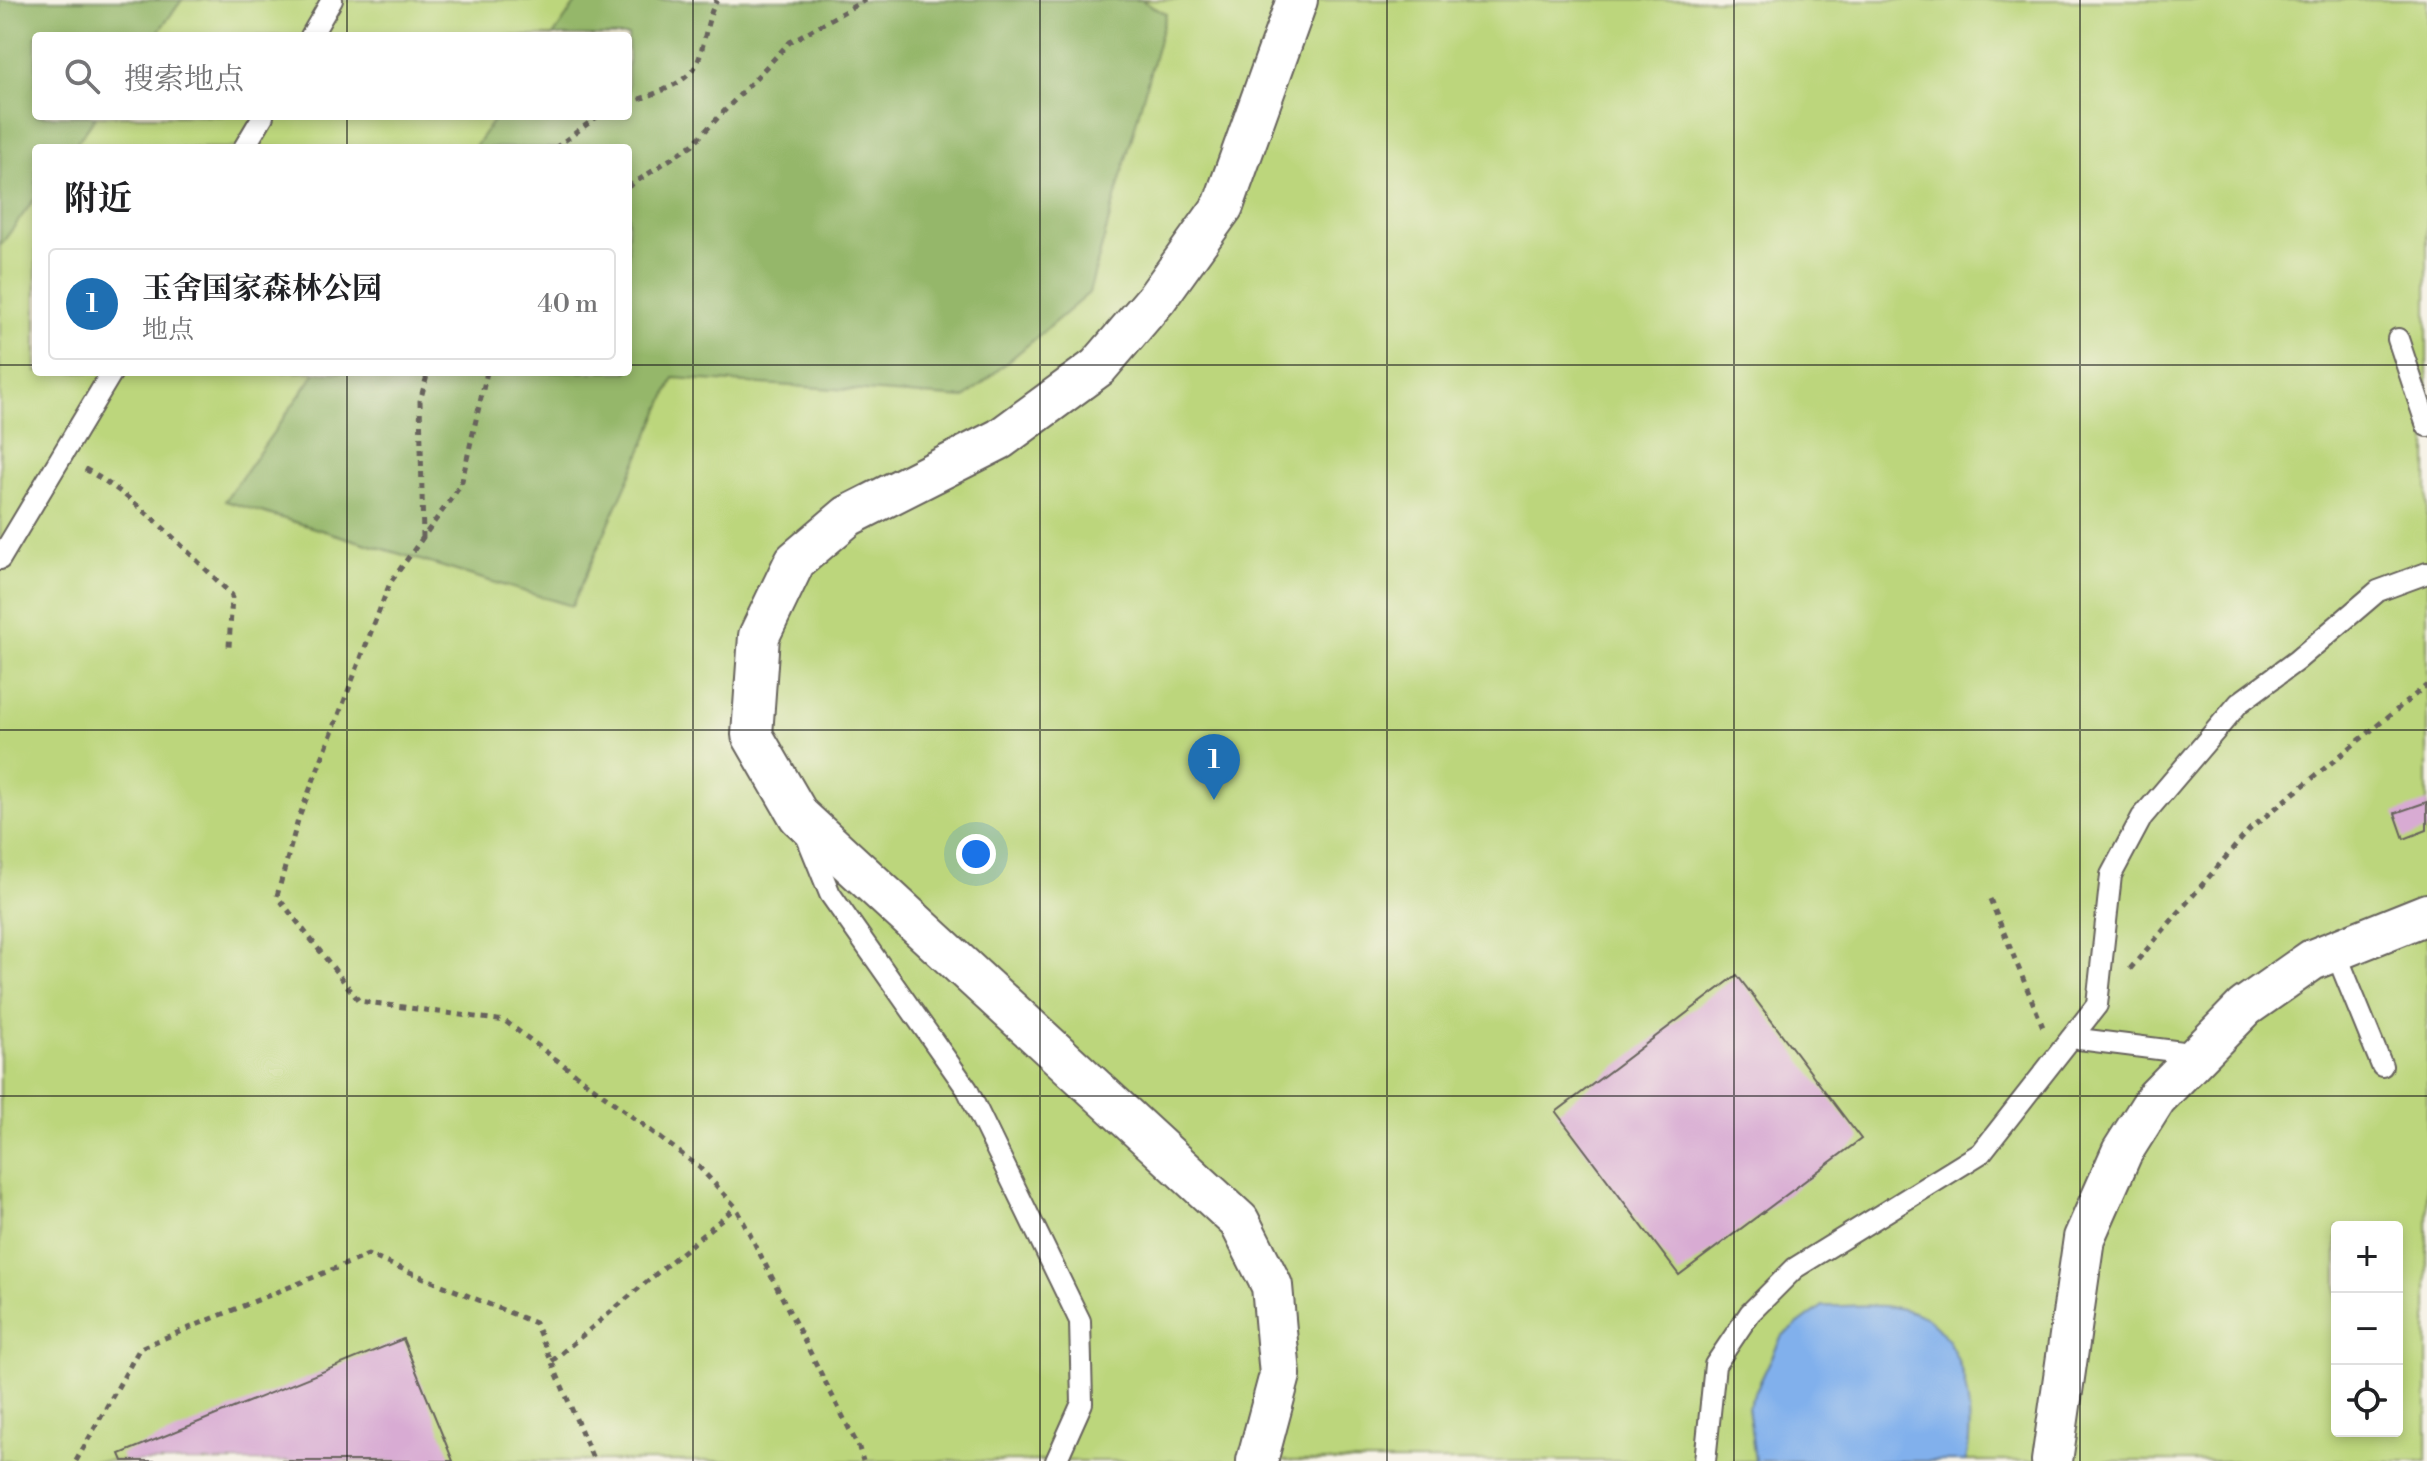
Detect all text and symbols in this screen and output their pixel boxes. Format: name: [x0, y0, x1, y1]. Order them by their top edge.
search box: [32, 32, 632, 120]
icon: search: [60, 54, 104, 98]
text: 搜索地点: [124, 61, 244, 99]
text: 附近: [64, 179, 132, 221]
text: 玉舍国家森林公园: [142, 270, 382, 308]
text: 1: [86, 288, 98, 320]
text: 40 m: [537, 288, 598, 320]
text: 地点: [142, 314, 194, 346]
pin: 1: [1188, 734, 1240, 800]
your location: [956, 834, 996, 874]
map controls: [2331, 1221, 2403, 1437]
button: +: [2331, 1221, 2403, 1293]
button: −: [2331, 1293, 2403, 1365]
button: locate: [2331, 1365, 2403, 1437]

